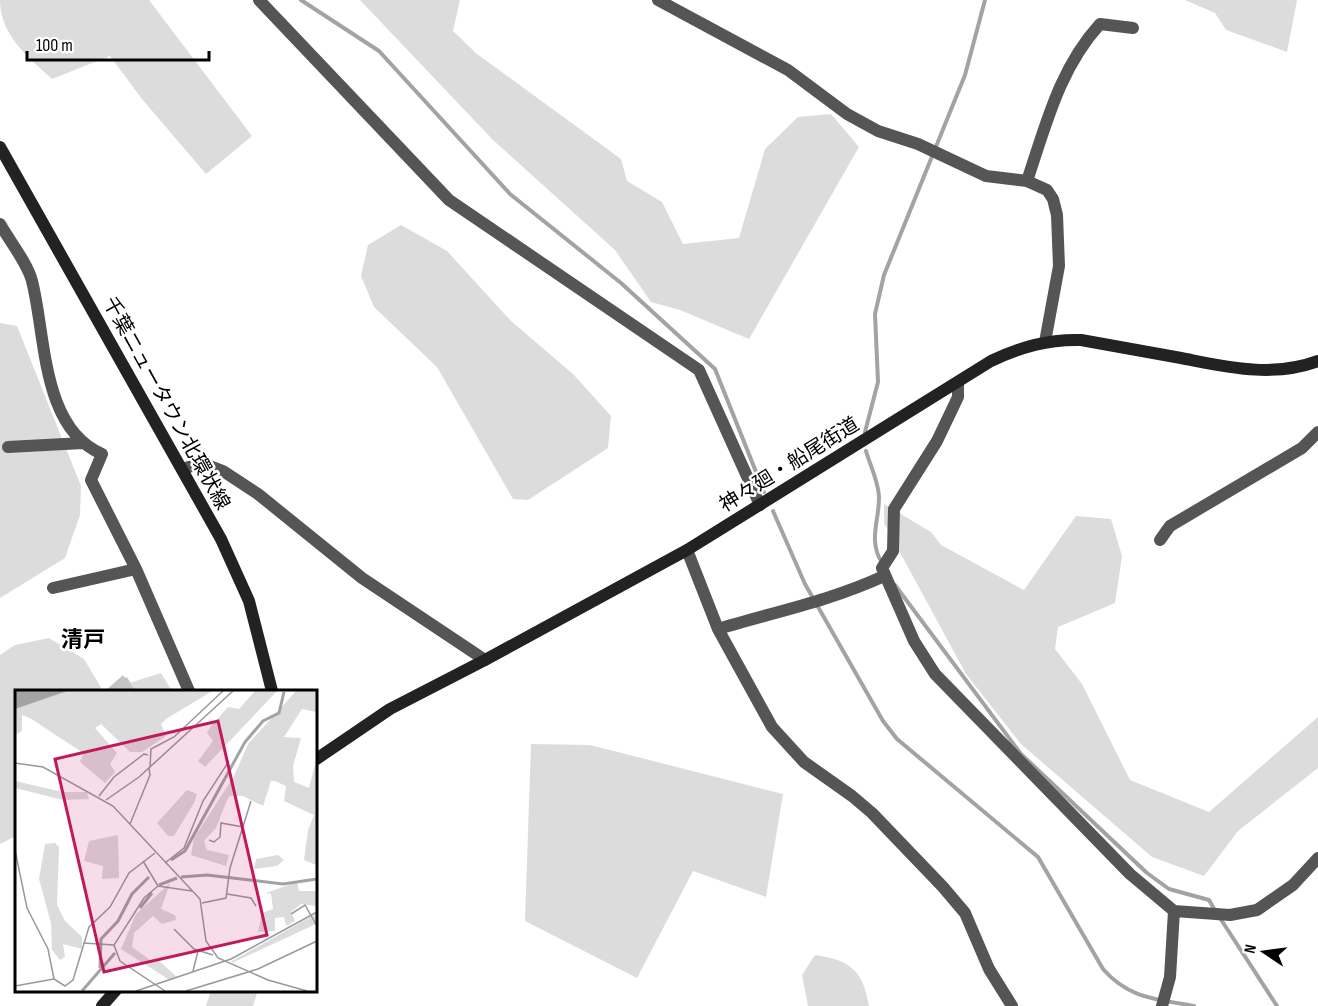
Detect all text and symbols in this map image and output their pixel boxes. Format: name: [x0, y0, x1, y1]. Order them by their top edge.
scale bar: [27, 24, 208, 62]
text: 100 m: [36, 35, 73, 56]
street label: 千葉ニュータウン北環状線: [97, 293, 235, 514]
street label: 神々廻・船尾街道: [715, 412, 864, 517]
district label: 清戸: [61, 627, 105, 654]
inset map: [15, 690, 316, 991]
north arrow: [1234, 922, 1294, 982]
text: N: [1241, 943, 1261, 955]

